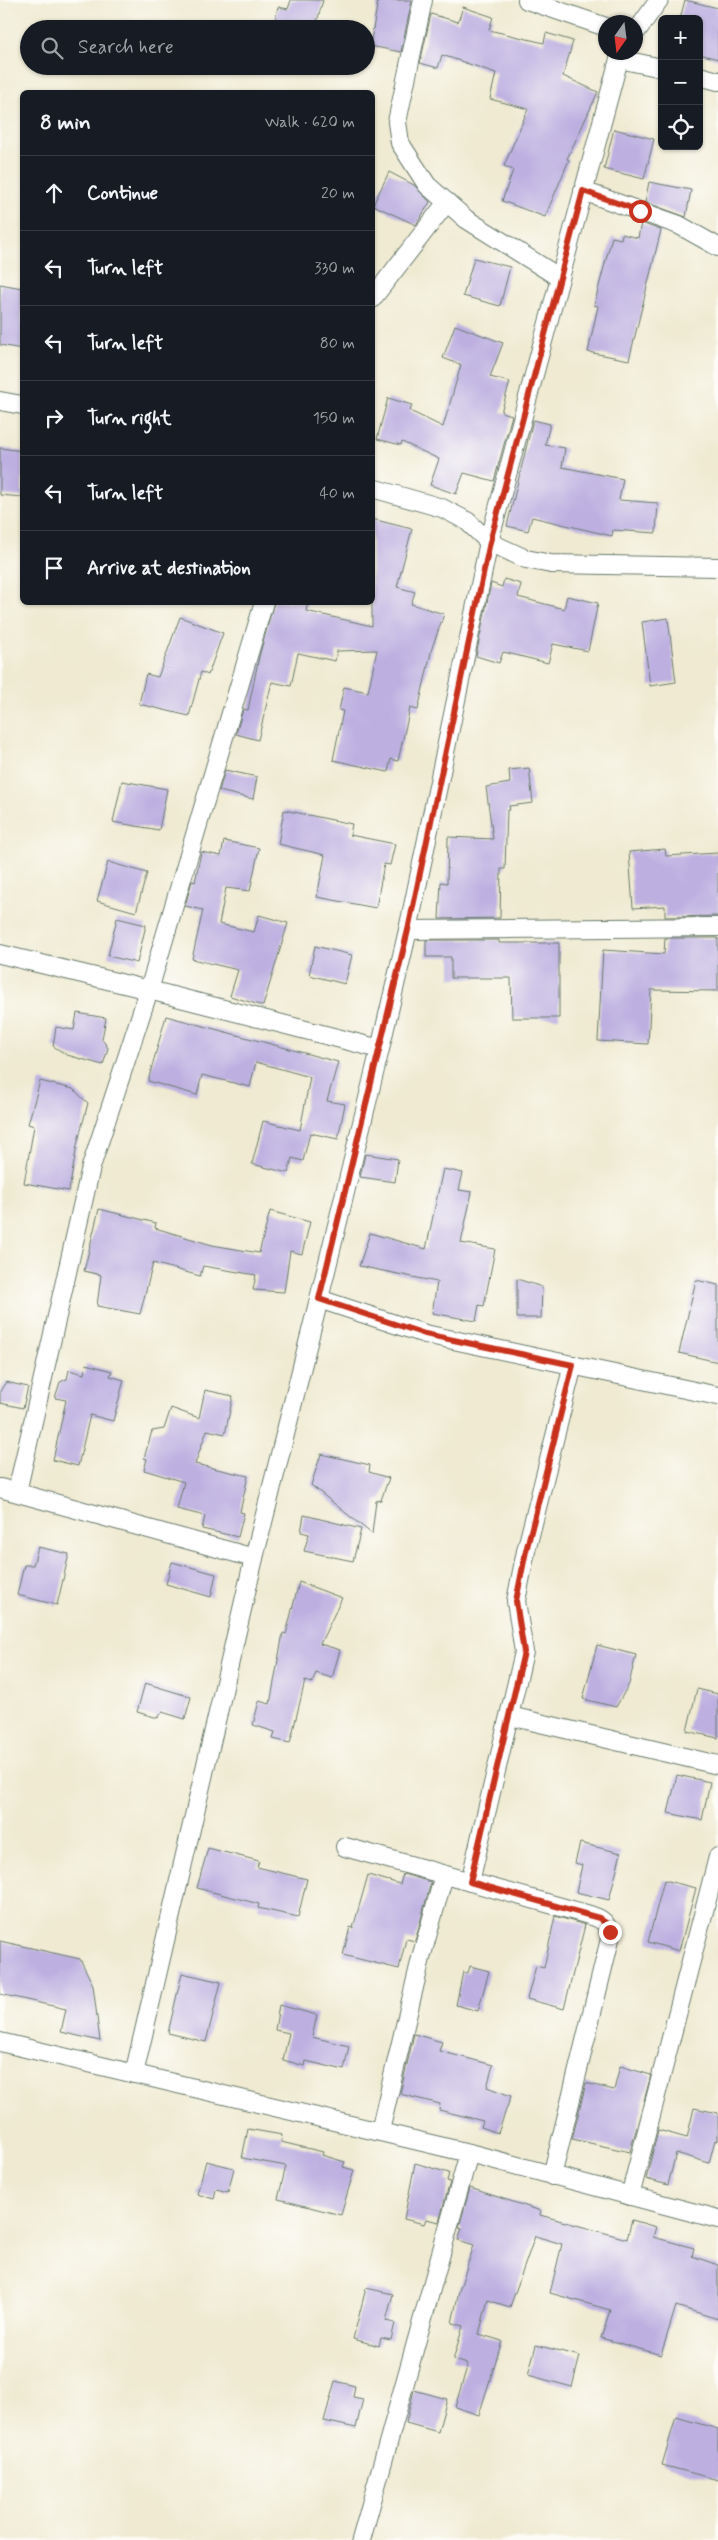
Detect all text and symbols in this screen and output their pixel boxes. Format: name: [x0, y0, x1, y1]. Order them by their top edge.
north arrow: [598, 15, 643, 60]
map controls: [658, 15, 703, 150]
button: +: [658, 15, 703, 60]
search box: [20, 20, 375, 75]
icon: search: [38, 34, 66, 62]
text: Search here: [78, 35, 174, 60]
button: −: [658, 60, 703, 105]
button: locate: [658, 105, 703, 150]
text: 8 min: [40, 109, 91, 137]
text: Walk · 620 m: [265, 112, 355, 133]
icon: ahead: [40, 179, 68, 207]
text: Continue: [87, 181, 158, 206]
text: 20 m: [321, 183, 355, 204]
route start: [629, 200, 652, 223]
icon: left: [40, 254, 68, 282]
text: Turn left: [87, 256, 163, 281]
text: 330 m: [314, 258, 355, 279]
icon: left: [40, 329, 68, 357]
text: Turn left: [87, 331, 163, 356]
text: 80 m: [320, 333, 355, 354]
icon: right: [40, 404, 68, 432]
text: Turn right: [87, 406, 171, 431]
text: 150 m: [313, 408, 355, 429]
icon: left: [40, 479, 68, 507]
text: Turn left: [87, 481, 163, 506]
text: 40 m: [319, 483, 355, 504]
icon: arrive: [40, 554, 68, 582]
text: Arrive at destination: [87, 556, 251, 581]
route end: [599, 1921, 622, 1944]

